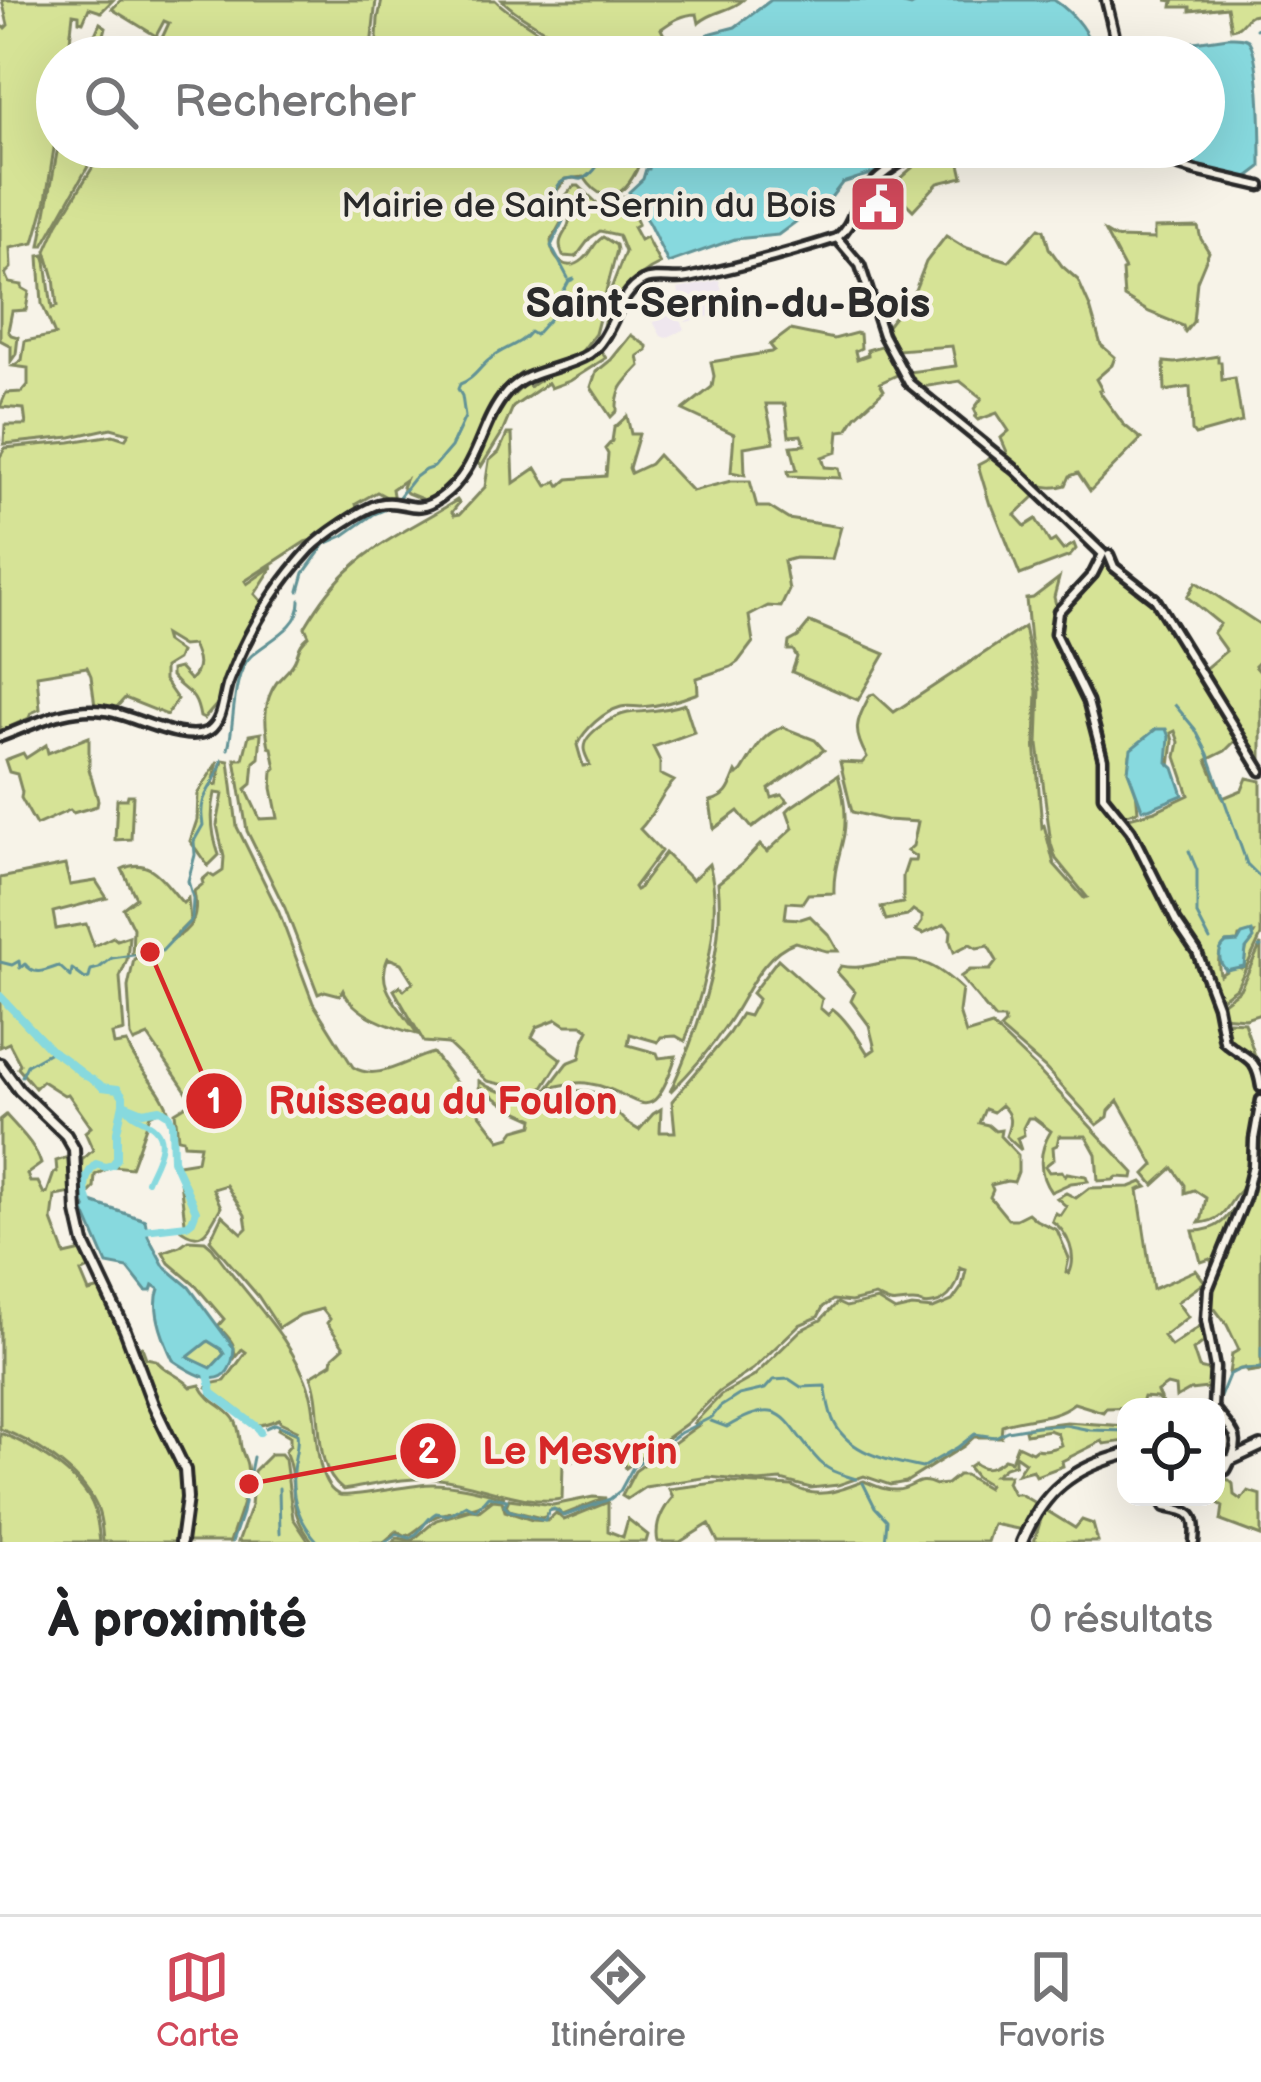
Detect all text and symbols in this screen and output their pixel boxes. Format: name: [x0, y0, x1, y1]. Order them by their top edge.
search box: [36, 36, 1225, 168]
icon: search: [78, 69, 144, 135]
text: Rechercher: [174, 75, 415, 130]
public building icon: Mairie de Saint-Sernin du Bois: [847, 173, 909, 235]
place label: Mairie de Saint-Sernin du Bois: [341, 185, 836, 228]
district label: Saint-Sernin-du-Bois: [525, 279, 931, 330]
callout: Ruisseau du Foulon: [184, 1063, 642, 1138]
text: Ruisseau du Foulon: [268, 1079, 618, 1126]
text: 1: [206, 1081, 222, 1124]
map controls: [1117, 1398, 1225, 1506]
button: locate: [1117, 1398, 1225, 1506]
callout: Le Mesvrin: [398, 1413, 702, 1488]
text: Le Mesvrin: [482, 1429, 678, 1476]
text: 2: [417, 1431, 439, 1474]
text: À proximité: [48, 1590, 307, 1651]
text: 0 résultats: [1029, 1597, 1213, 1644]
tab: Carte: [156, 1944, 239, 2056]
tab: Itinéraire: [551, 1944, 686, 2056]
tab: Favoris: [998, 1944, 1105, 2056]

